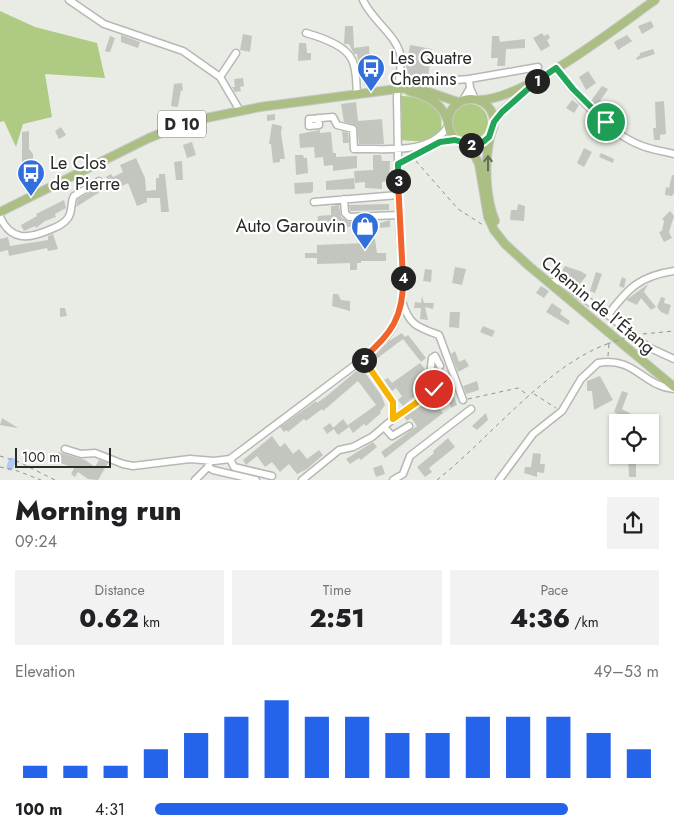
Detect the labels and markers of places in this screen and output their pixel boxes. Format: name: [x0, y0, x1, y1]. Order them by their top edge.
place label: Les Quatre Chemins: [390, 45, 472, 92]
bus stop icon: Les Quatre Chemins: [356, 53, 386, 92]
pin: 1: [524, 68, 550, 94]
pin: [585, 101, 627, 143]
pin: 2: [458, 132, 484, 158]
place label: Le Clos de Pierre: [50, 150, 120, 197]
bus stop icon: Le Clos de Pierre: [16, 158, 46, 197]
pin: 3: [386, 168, 410, 194]
shop icon: Auto Garouvin: [350, 211, 380, 250]
place label: Auto Garouvin: [236, 213, 346, 239]
pin: 4: [390, 266, 416, 290]
pin: 5: [352, 348, 376, 372]
pin: [413, 368, 455, 410]

